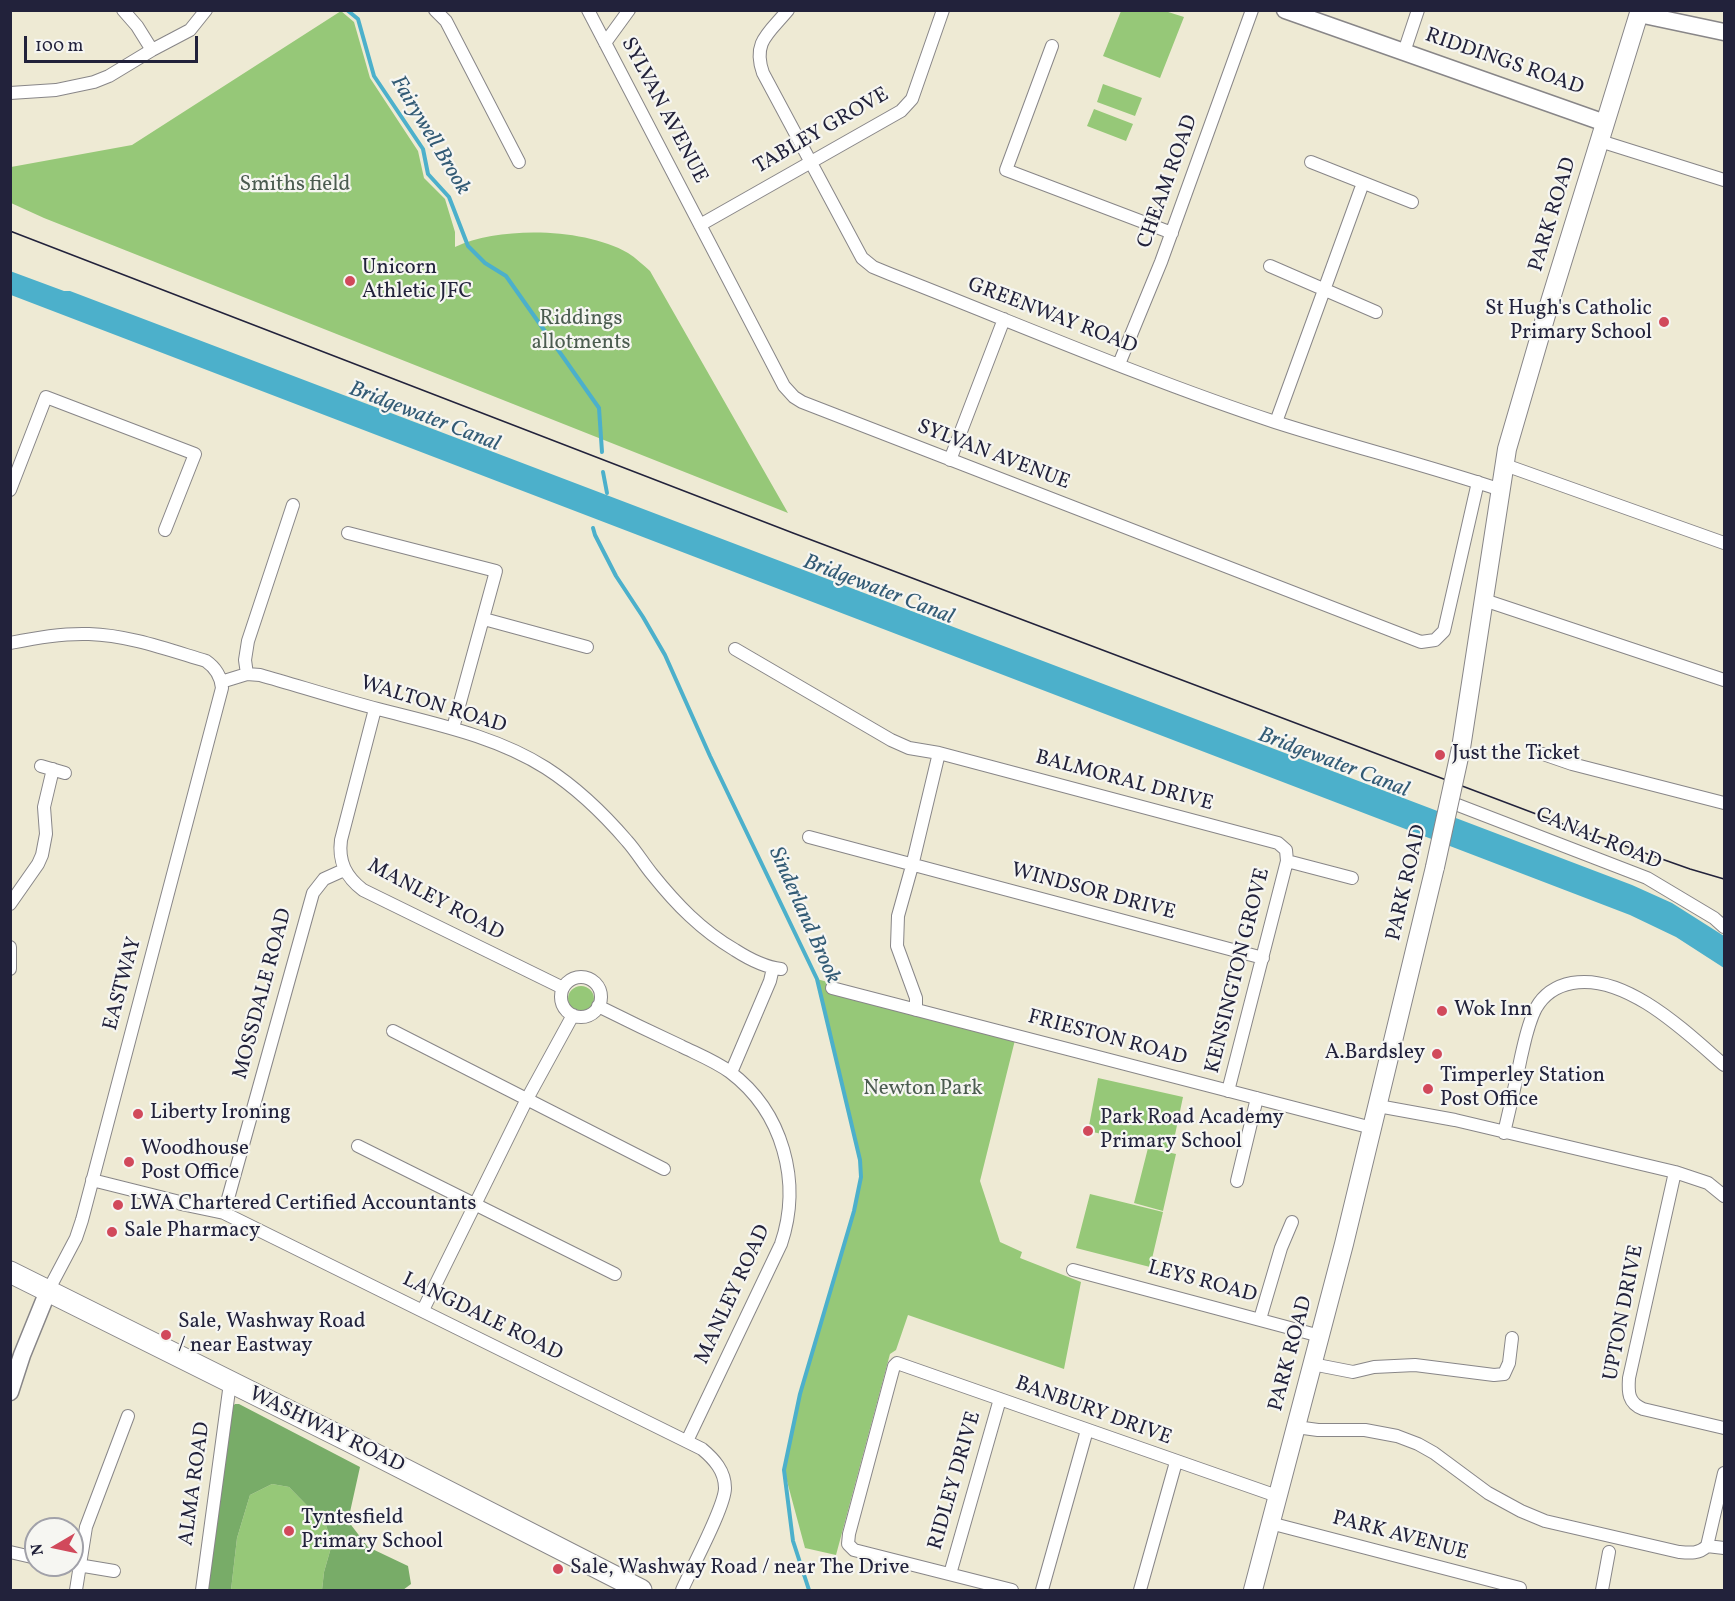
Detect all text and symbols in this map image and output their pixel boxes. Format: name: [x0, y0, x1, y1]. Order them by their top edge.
scale bar: [27, 24, 201, 62]
street label: RIDDINGS ROAD: [1421, 24, 1587, 102]
text: 100 m: [35, 34, 84, 59]
street label: SYLVAN AVENUE: [614, 34, 712, 188]
water label: Fairywell Brook: [383, 72, 475, 200]
street label: TABLEY GROVE: [750, 83, 894, 181]
street label: CHEAM ROAD: [1133, 112, 1205, 252]
street label: PARK ROAD: [1525, 155, 1583, 275]
park label: Smiths field: [240, 173, 350, 199]
place label: Unicorn Athletic JFC: [362, 256, 472, 306]
street label: GREENWAY ROAD: [964, 273, 1140, 361]
marker: Unicorn Athletic JFC: [343, 274, 357, 288]
place label: St Hugh's Catholic Primary School: [1485, 297, 1652, 347]
park label: Riddings allotments: [532, 307, 630, 357]
marker: St Hugh's Catholic Primary School: [1657, 315, 1671, 329]
water label: Bridgewater Canal: [345, 377, 503, 459]
street label: SYLVAN AVENUE: [913, 415, 1073, 497]
water label: Bridgewater Canal: [799, 550, 957, 632]
street label: WALTON ROAD: [357, 672, 509, 740]
water label: Bridgewater Canal: [1254, 723, 1412, 805]
place label: Just the Ticket: [1452, 742, 1580, 768]
street label: BALMORAL DRIVE: [1032, 746, 1216, 818]
marker: Just the Ticket: [1433, 748, 1447, 762]
street label: CANAL ROAD: [1531, 803, 1665, 877]
street label: PARK ROAD: [1382, 823, 1434, 943]
water label: Sinderland Brook: [761, 844, 845, 988]
street label: MANLEY ROAD: [363, 854, 507, 948]
street label: WINDSOR DRIVE: [1008, 859, 1178, 927]
street label: KENSINGTON GROVE: [1201, 866, 1277, 1076]
street label: MOSSDALE ROAD: [229, 906, 299, 1082]
street label: EASTWAY: [99, 935, 149, 1033]
place label: Wok Inn: [1454, 998, 1532, 1024]
marker: Wok Inn: [1435, 1004, 1449, 1018]
street label: FRIESTON ROAD: [1025, 1006, 1189, 1072]
place label: A.Bardsley: [1325, 1041, 1425, 1067]
marker: A.Bardsley: [1430, 1047, 1444, 1061]
place label: Timperley Station Post Office: [1440, 1064, 1605, 1114]
park label: Newton Park: [863, 1077, 983, 1103]
marker: Timperley Station Post Office: [1421, 1082, 1435, 1096]
place label: Liberty Ironing: [150, 1101, 291, 1127]
place label: Park Road Academy Primary School: [1100, 1106, 1284, 1156]
marker: Liberty Ironing: [131, 1107, 145, 1121]
marker: Park Road Academy Primary School: [1081, 1124, 1095, 1138]
place label: Woodhouse Post Office: [141, 1137, 249, 1187]
marker: Woodhouse Post Office: [122, 1155, 136, 1169]
place label: LWA Chartered Certified Accountants: [130, 1192, 477, 1218]
marker: LWA Chartered Certified Accountants: [111, 1198, 125, 1212]
place label: Sale Pharmacy: [124, 1219, 260, 1245]
street label: MANLEY ROAD: [691, 1221, 777, 1369]
marker: Sale Pharmacy: [105, 1225, 119, 1239]
street label: UPTON DRIVE: [1599, 1243, 1651, 1383]
street label: LEYS ROAD: [1145, 1256, 1259, 1310]
street label: LANGDALE ROAD: [398, 1268, 566, 1368]
street label: PARK ROAD: [1265, 1294, 1319, 1414]
place label: Sale, Washway Road / near Eastway: [178, 1310, 366, 1360]
marker: Sale, Washway Road / near Eastway: [159, 1328, 173, 1342]
street label: BANBURY DRIVE: [1011, 1372, 1175, 1452]
street label: WASHWAY ROAD: [244, 1382, 408, 1480]
street label: RIDLEY DRIVE: [924, 1409, 988, 1553]
street label: ALMA ROAD: [175, 1421, 217, 1547]
place label: Tyntesfield Primary School: [301, 1506, 443, 1556]
street label: PARK AVENUE: [1329, 1507, 1471, 1567]
north arrow: [24, 1517, 84, 1577]
marker: Tyntesfield Primary School: [282, 1524, 296, 1538]
text: N: [26, 1542, 50, 1557]
place label: Sale, Washway Road / near The Drive: [570, 1556, 910, 1582]
marker: Sale, Washway Road / near The Drive: [551, 1562, 565, 1576]

